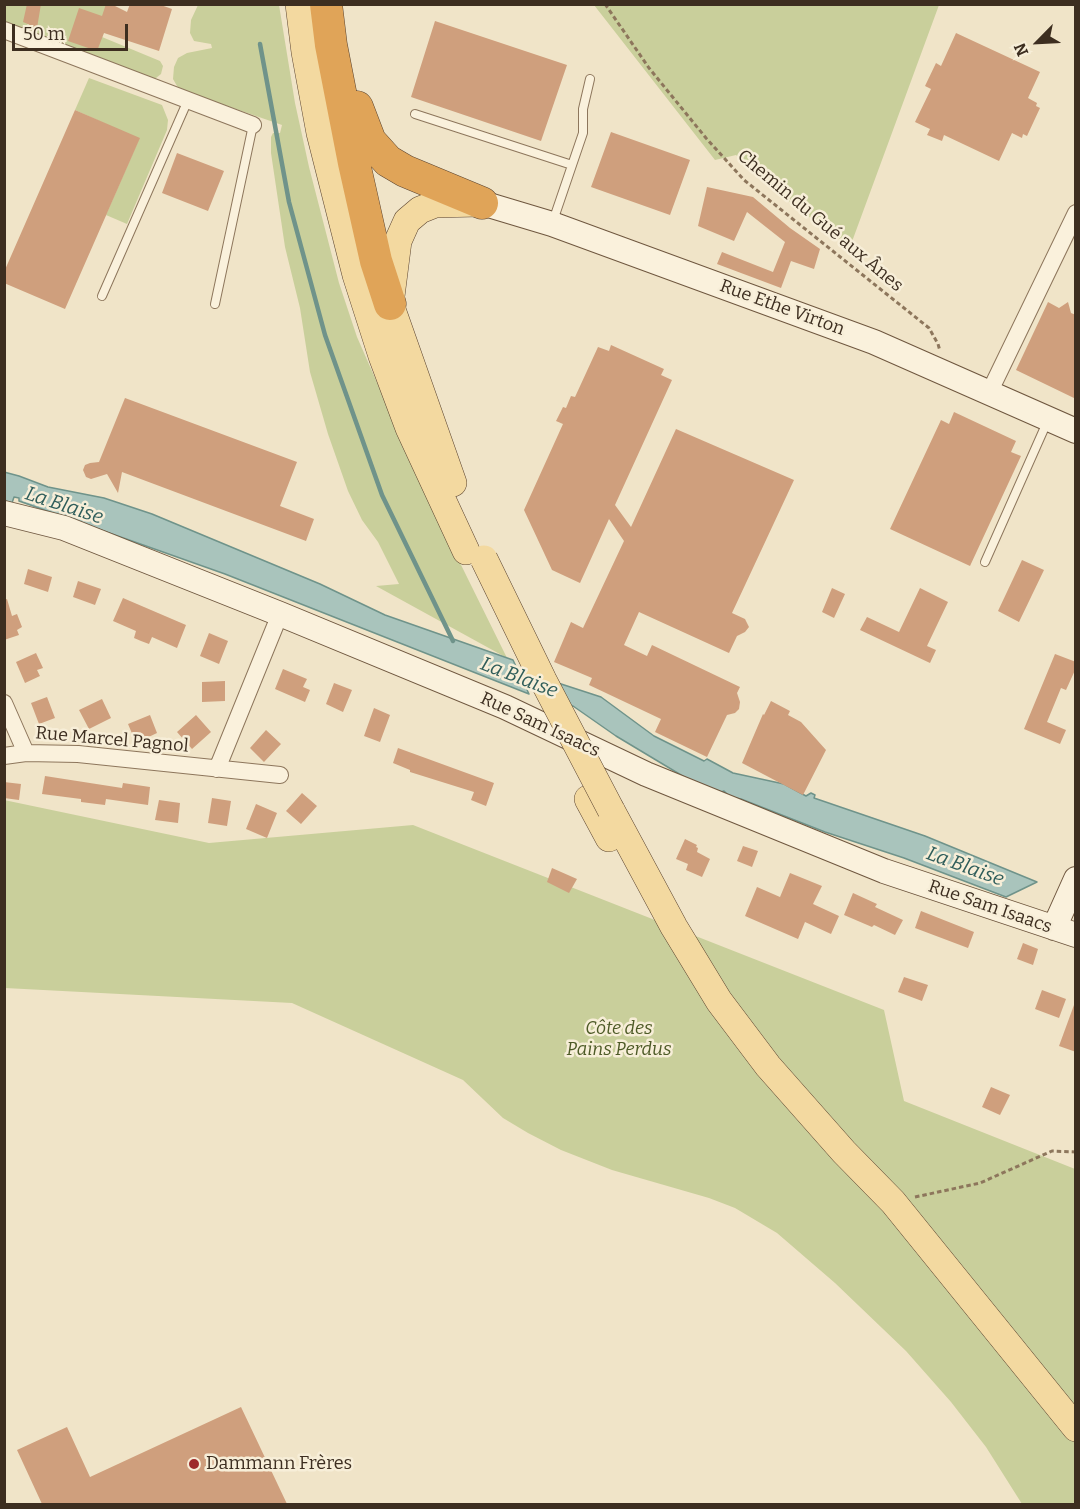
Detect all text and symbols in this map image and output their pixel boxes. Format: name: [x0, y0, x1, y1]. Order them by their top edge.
scale bar: [15, 12, 130, 50]
north arrow: [1008, 12, 1068, 72]
text: 50 m: [23, 23, 65, 45]
text: N: [1010, 40, 1032, 59]
street label: Chemin du Gué aux Ânes: [733, 145, 907, 297]
street label: Rue Ethe Virton: [717, 275, 847, 341]
water label: La Blaise: [22, 482, 106, 530]
water label: La Blaise: [477, 652, 561, 704]
street label: Rue Sam Isaacs: [477, 688, 603, 762]
street label: Rue Marcel Pagnol: [35, 723, 189, 757]
water label: La Blaise: [923, 842, 1007, 892]
street label: Rue Sam Isaacs: [925, 876, 1055, 938]
park label: Côte des Pains Perdus: [567, 1018, 671, 1060]
place label: Dammann Frères: [206, 1453, 352, 1475]
marker: Dammann Frères: [187, 1457, 201, 1471]

